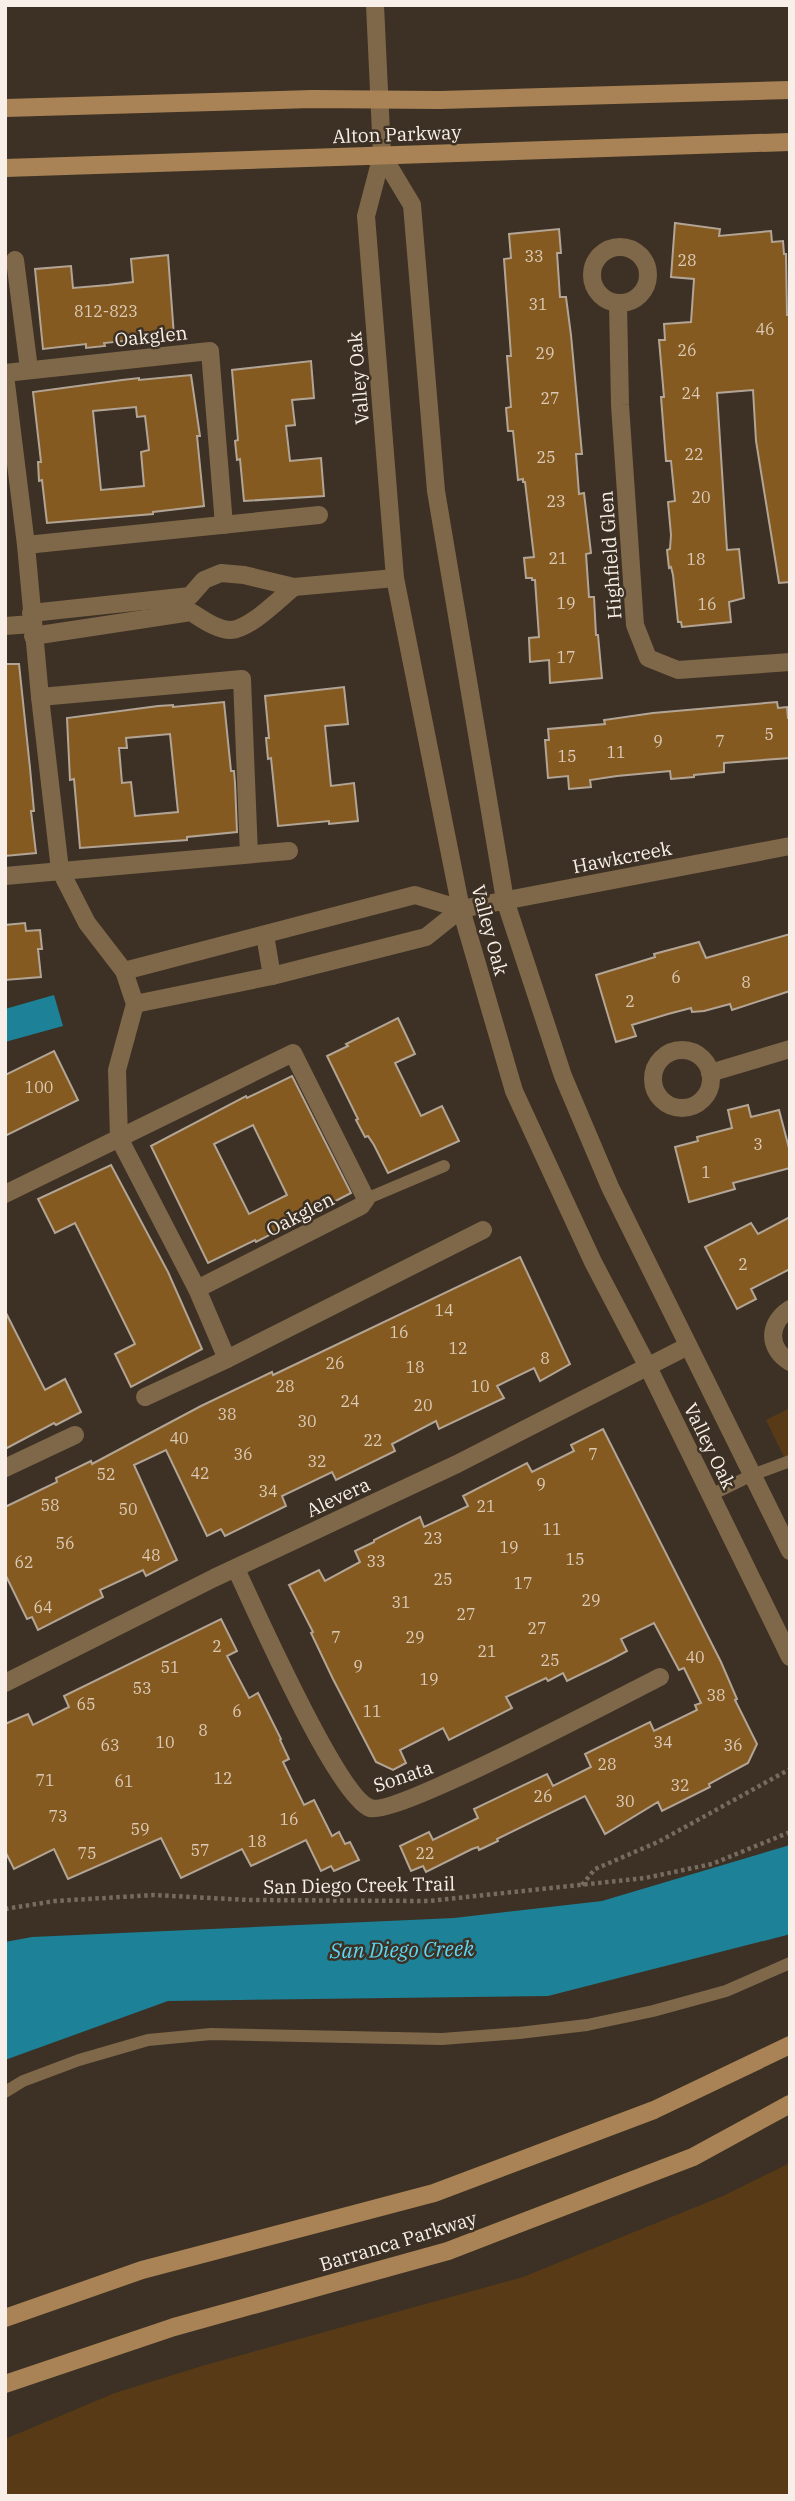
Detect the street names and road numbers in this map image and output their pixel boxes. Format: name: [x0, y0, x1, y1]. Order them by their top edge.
street label: Alton Parkway: [332, 120, 463, 148]
street label: Oakglen: [113, 320, 189, 352]
street label: Valley Oak: [342, 331, 374, 425]
street label: Highfield Glen: [594, 490, 626, 620]
street label: Hawkcreek: [570, 836, 674, 878]
street label: Valley Oak: [466, 882, 514, 978]
street label: Oakglen: [262, 1187, 338, 1241]
street label: Valley Oak: [679, 1399, 741, 1493]
street label: Alevera: [302, 1472, 374, 1522]
street label: Sonata: [370, 1755, 436, 1797]
street label: San Diego Creek Trail: [263, 1871, 455, 1899]
street label: Barranca Parkway: [316, 2205, 480, 2276]

